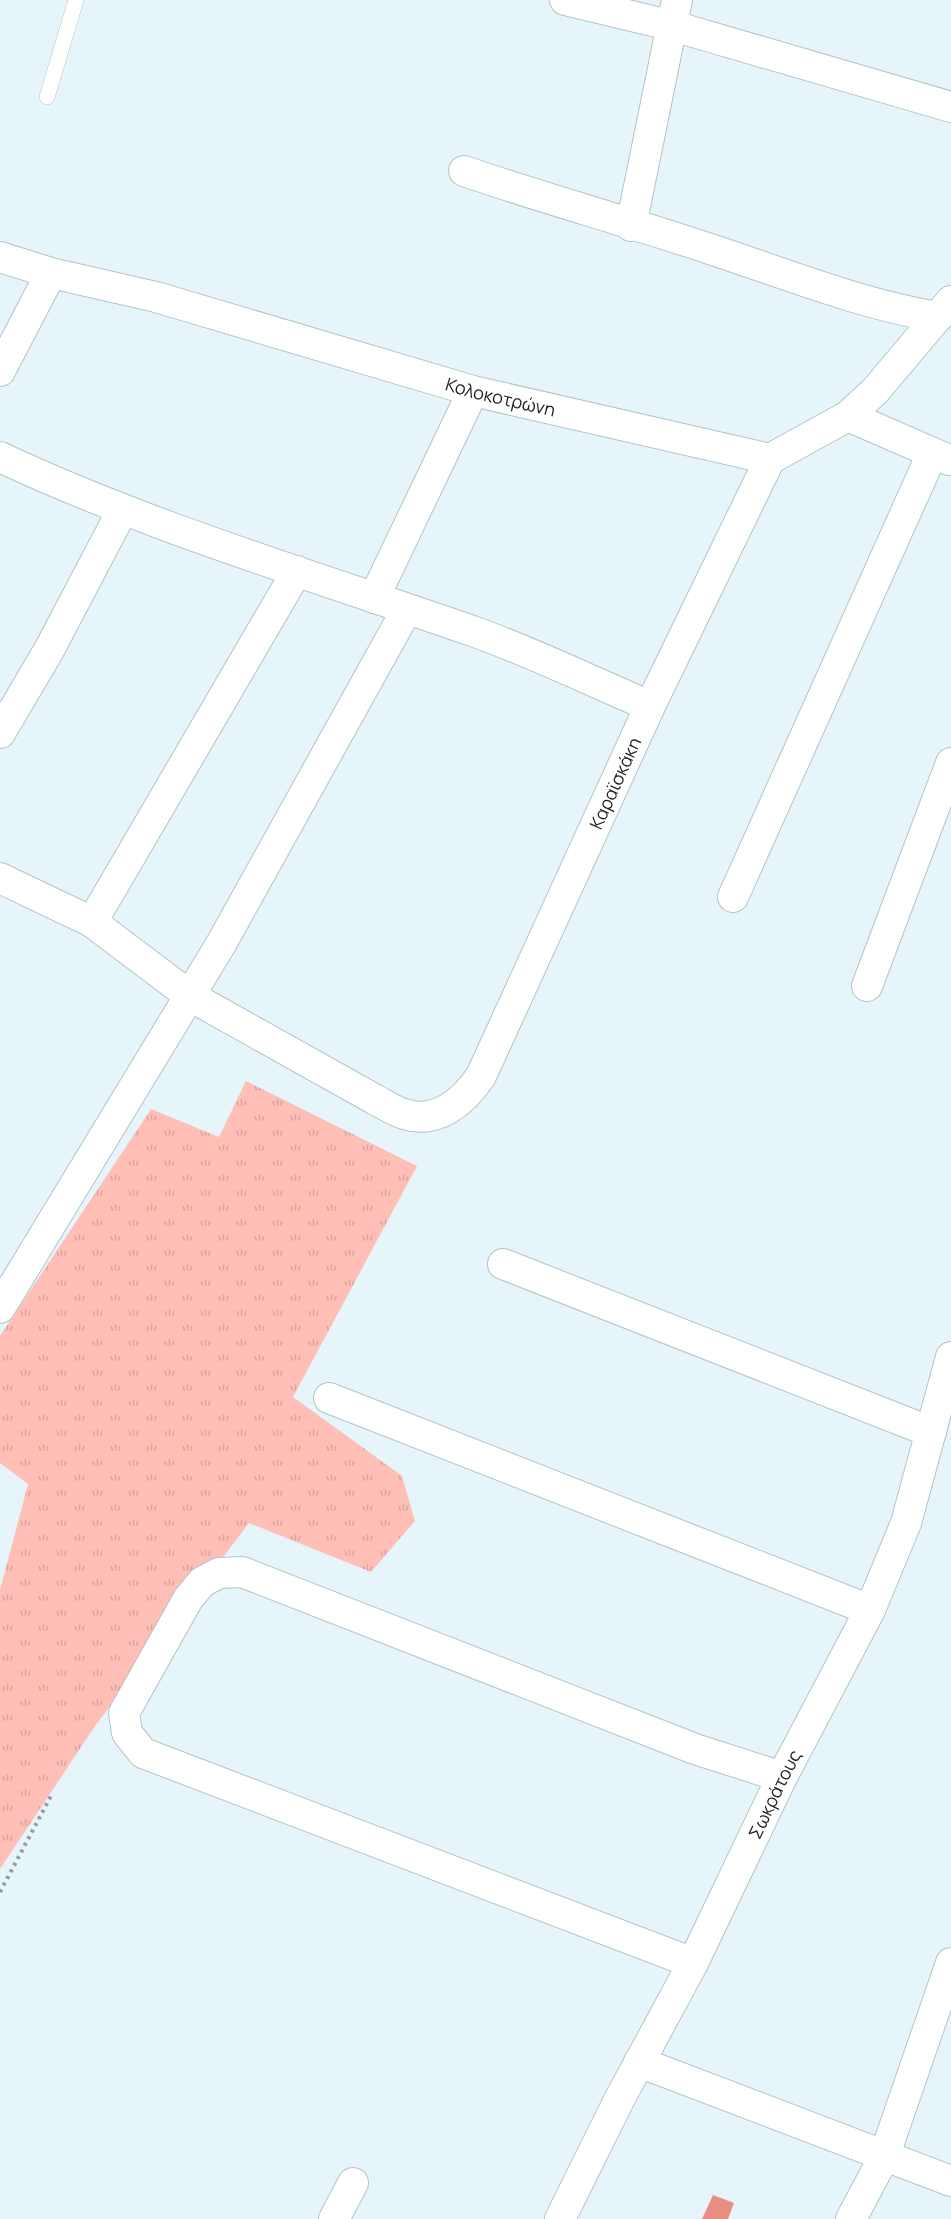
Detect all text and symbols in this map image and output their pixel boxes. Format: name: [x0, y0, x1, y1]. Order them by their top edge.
street label: Κολοκοτρώνη: [443, 372, 558, 422]
street label: Καραϊσκάκη: [583, 733, 646, 833]
street label: Σωκράτους: [742, 1745, 806, 1843]

